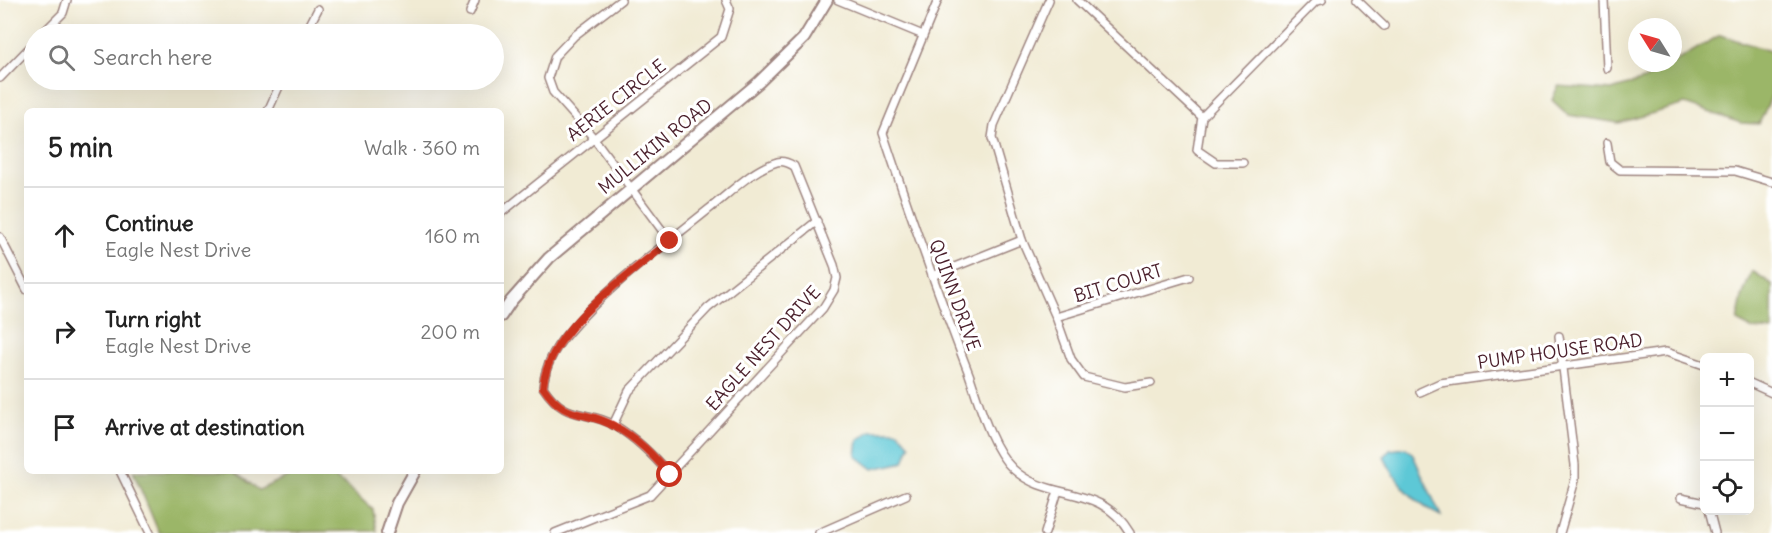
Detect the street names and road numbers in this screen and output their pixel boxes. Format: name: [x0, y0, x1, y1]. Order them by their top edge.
street label: AERIE CIRCLE: [562, 54, 670, 146]
street label: MULLIKIN ROAD: [593, 93, 717, 199]
street label: QUINN DRIVE: [924, 236, 986, 354]
street label: BIT COURT: [1071, 259, 1165, 307]
street label: EAGLE NEST DRIVE: [701, 281, 825, 415]
street label: PUMP HOUSE ROAD: [1476, 328, 1644, 374]

